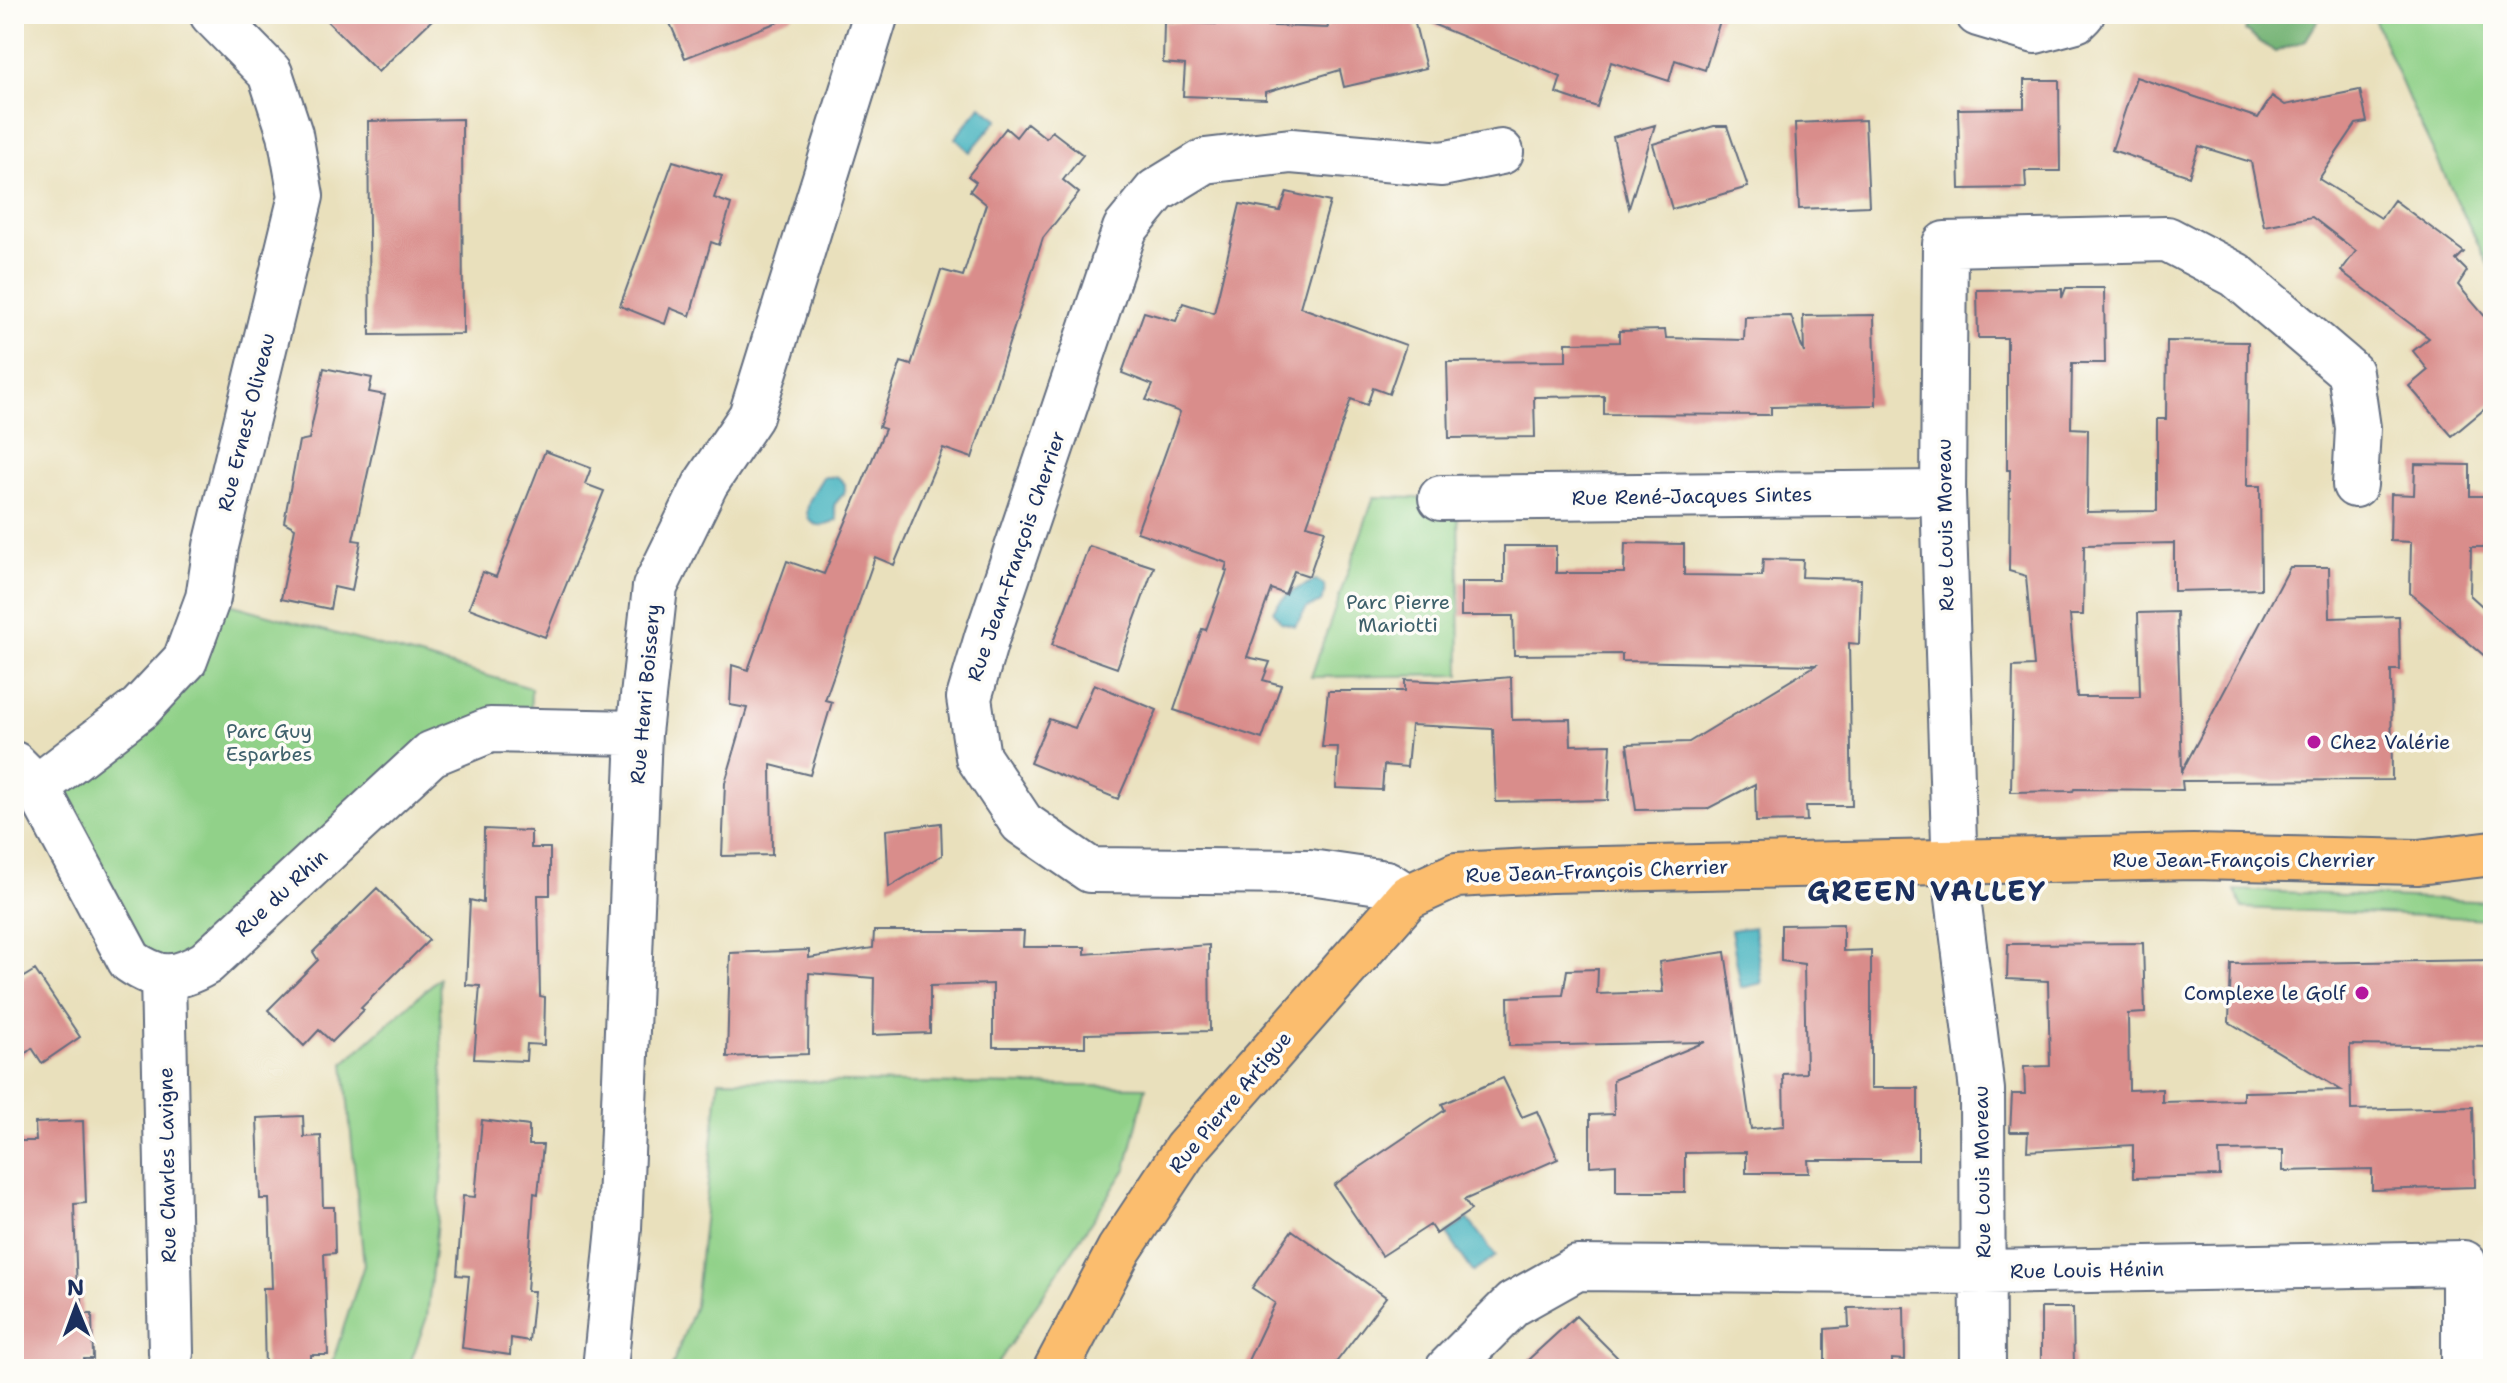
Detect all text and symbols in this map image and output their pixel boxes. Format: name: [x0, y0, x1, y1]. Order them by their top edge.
street label: Rue Ernest Oliveau: [211, 330, 281, 514]
street label: Rue Jean-François Cherrier: [961, 427, 1071, 685]
street label: Rue Louis Moreau: [1930, 438, 1960, 612]
street label: Rue René-Jacques Sintes: [1571, 481, 1813, 511]
park label: Parc Pierre Mariotti: [1346, 589, 1450, 638]
street label: Rue Henri Boissery: [624, 603, 666, 785]
park label: Parc Guy Esparbes: [226, 718, 312, 767]
place label: Chez Valérie: [2330, 729, 2450, 755]
marker: Chez Valérie: [2305, 733, 2323, 751]
street label: Rue du Rhin: [229, 844, 333, 942]
street label: Rue Jean-François Cherrier: [2112, 847, 2376, 873]
street label: Rue Jean-François Cherrier: [1465, 853, 1729, 889]
district label: GREEN VALLEY: [1807, 872, 2047, 910]
place label: Complexe le Golf: [2184, 980, 2347, 1006]
marker: Complexe le Golf: [2353, 984, 2371, 1002]
street label: Rue Pierre Artigue: [1163, 1026, 1297, 1178]
street label: Rue Charles Lavigne: [152, 1067, 182, 1263]
street label: Rue Louis Moreau: [1967, 1085, 1997, 1259]
street label: Rue Louis Hénin: [2010, 1256, 2164, 1284]
north arrow: [36, 1267, 116, 1347]
text: N: [67, 1273, 85, 1302]

